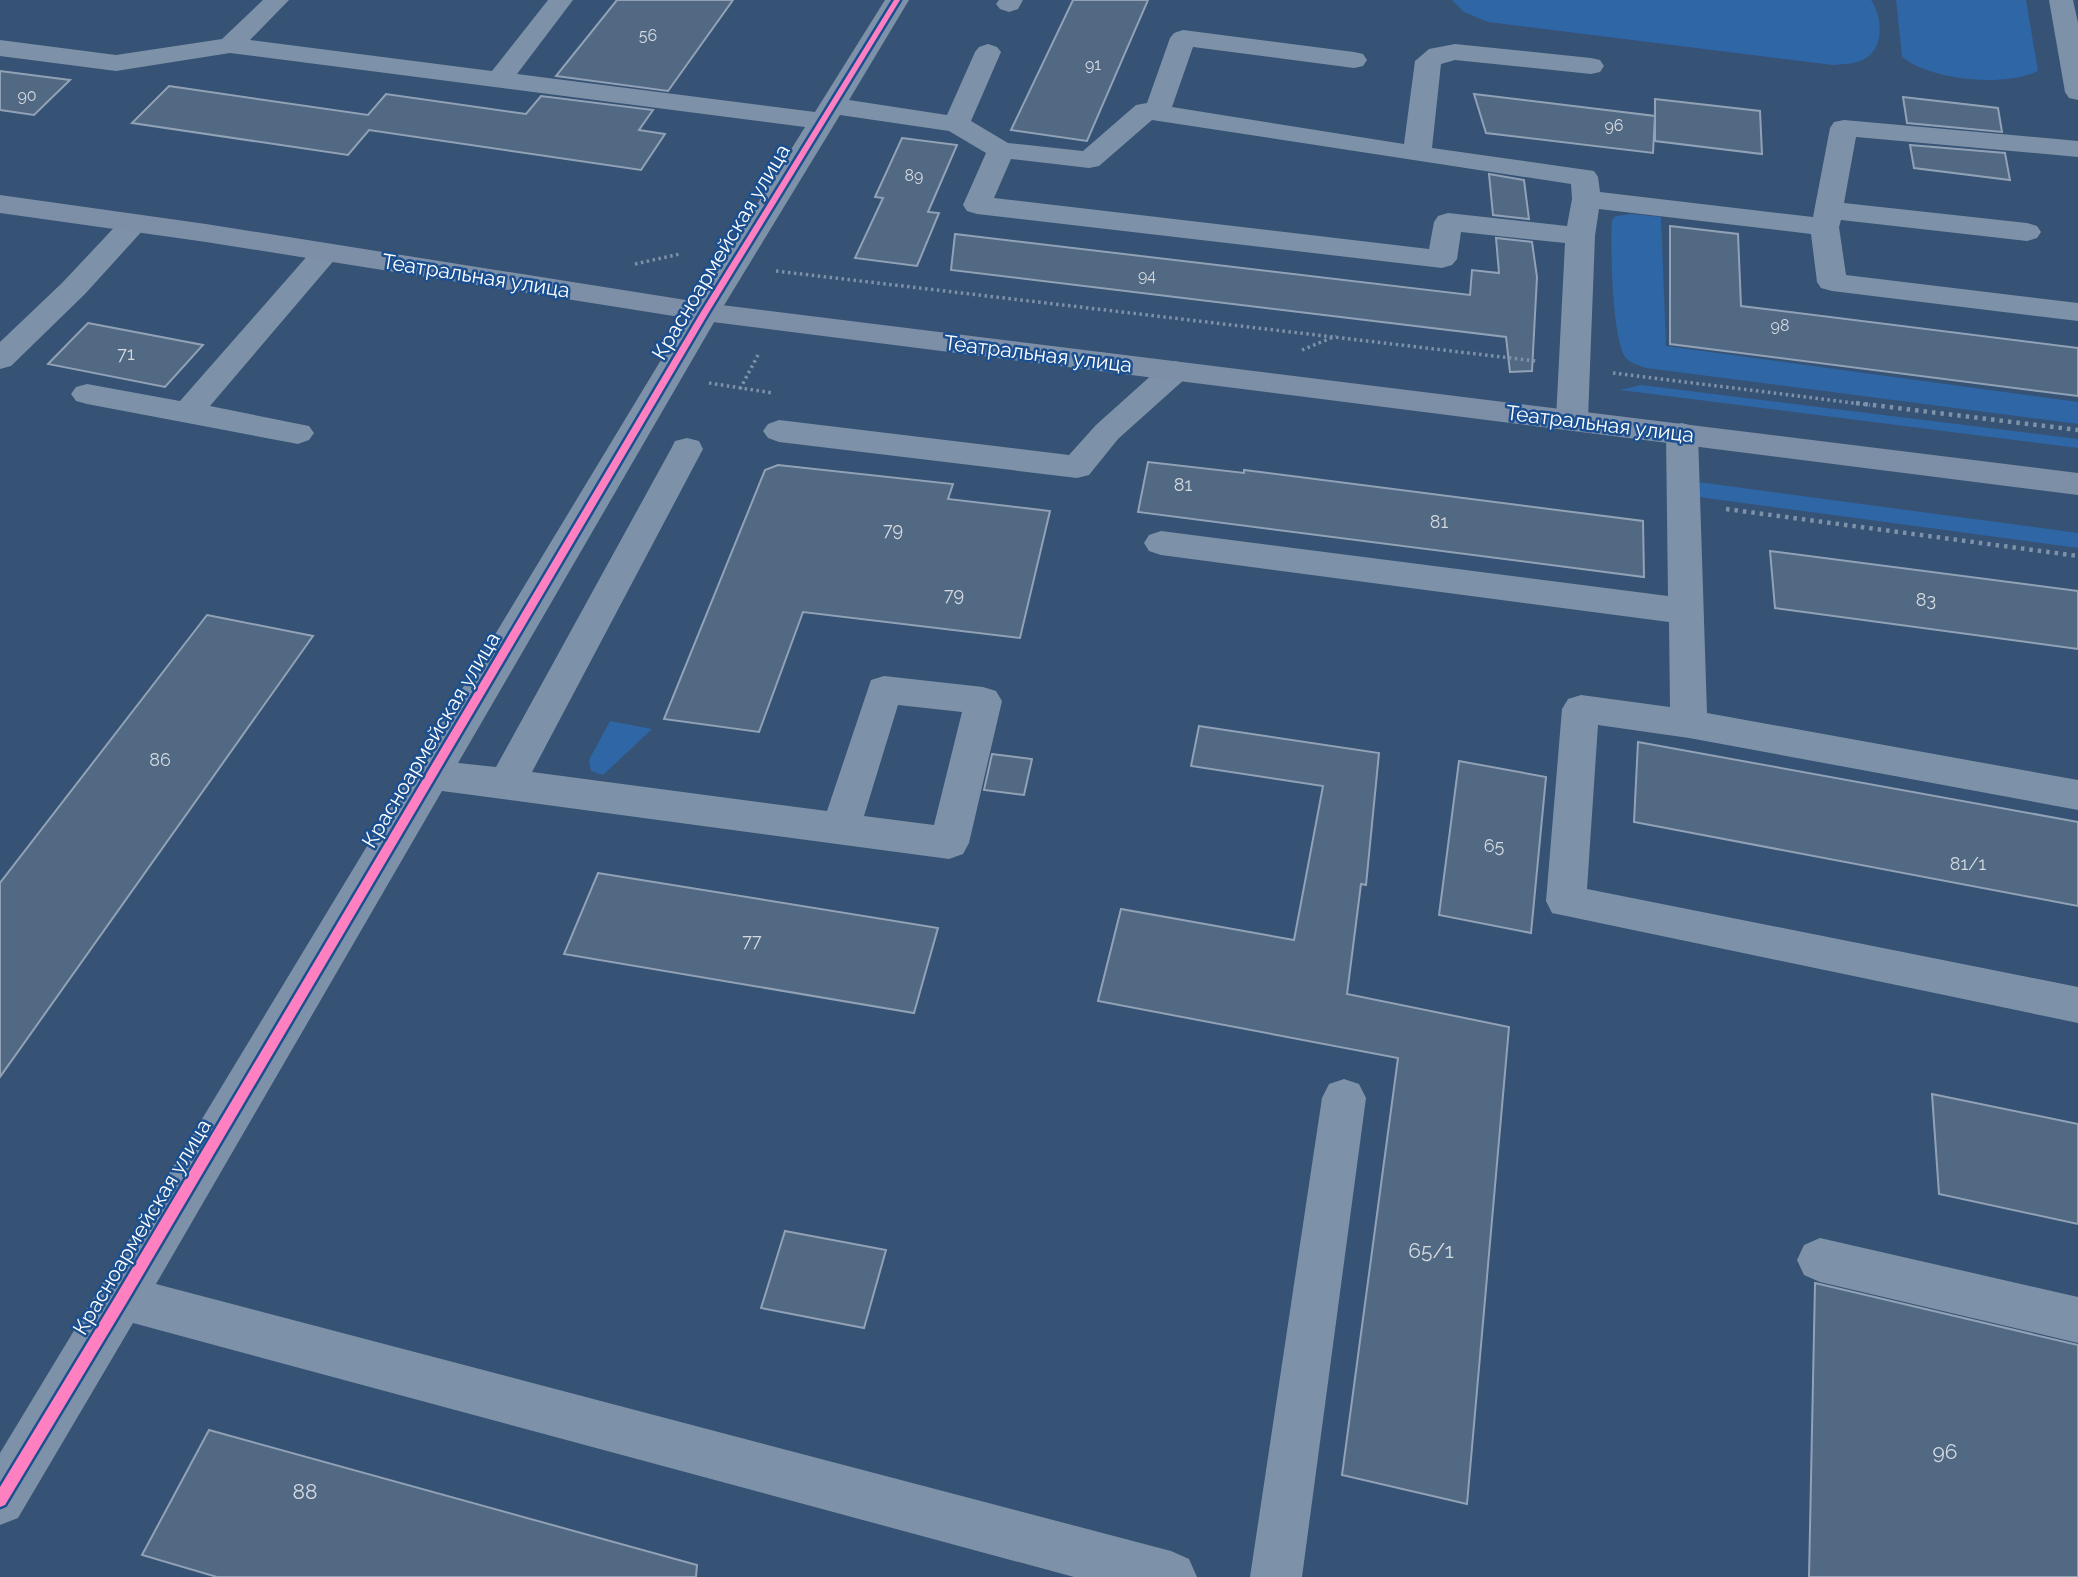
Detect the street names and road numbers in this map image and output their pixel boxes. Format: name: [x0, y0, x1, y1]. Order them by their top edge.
street label: Красноармейская улица: [646, 140, 795, 364]
street label: Театральная улица: [381, 248, 572, 303]
street label: Театральная улица: [943, 330, 1134, 377]
street label: Театральная улица: [1505, 400, 1696, 447]
street label: Красноармейская улица: [356, 628, 505, 852]
street label: Красноармейская улица: [67, 1115, 216, 1339]

